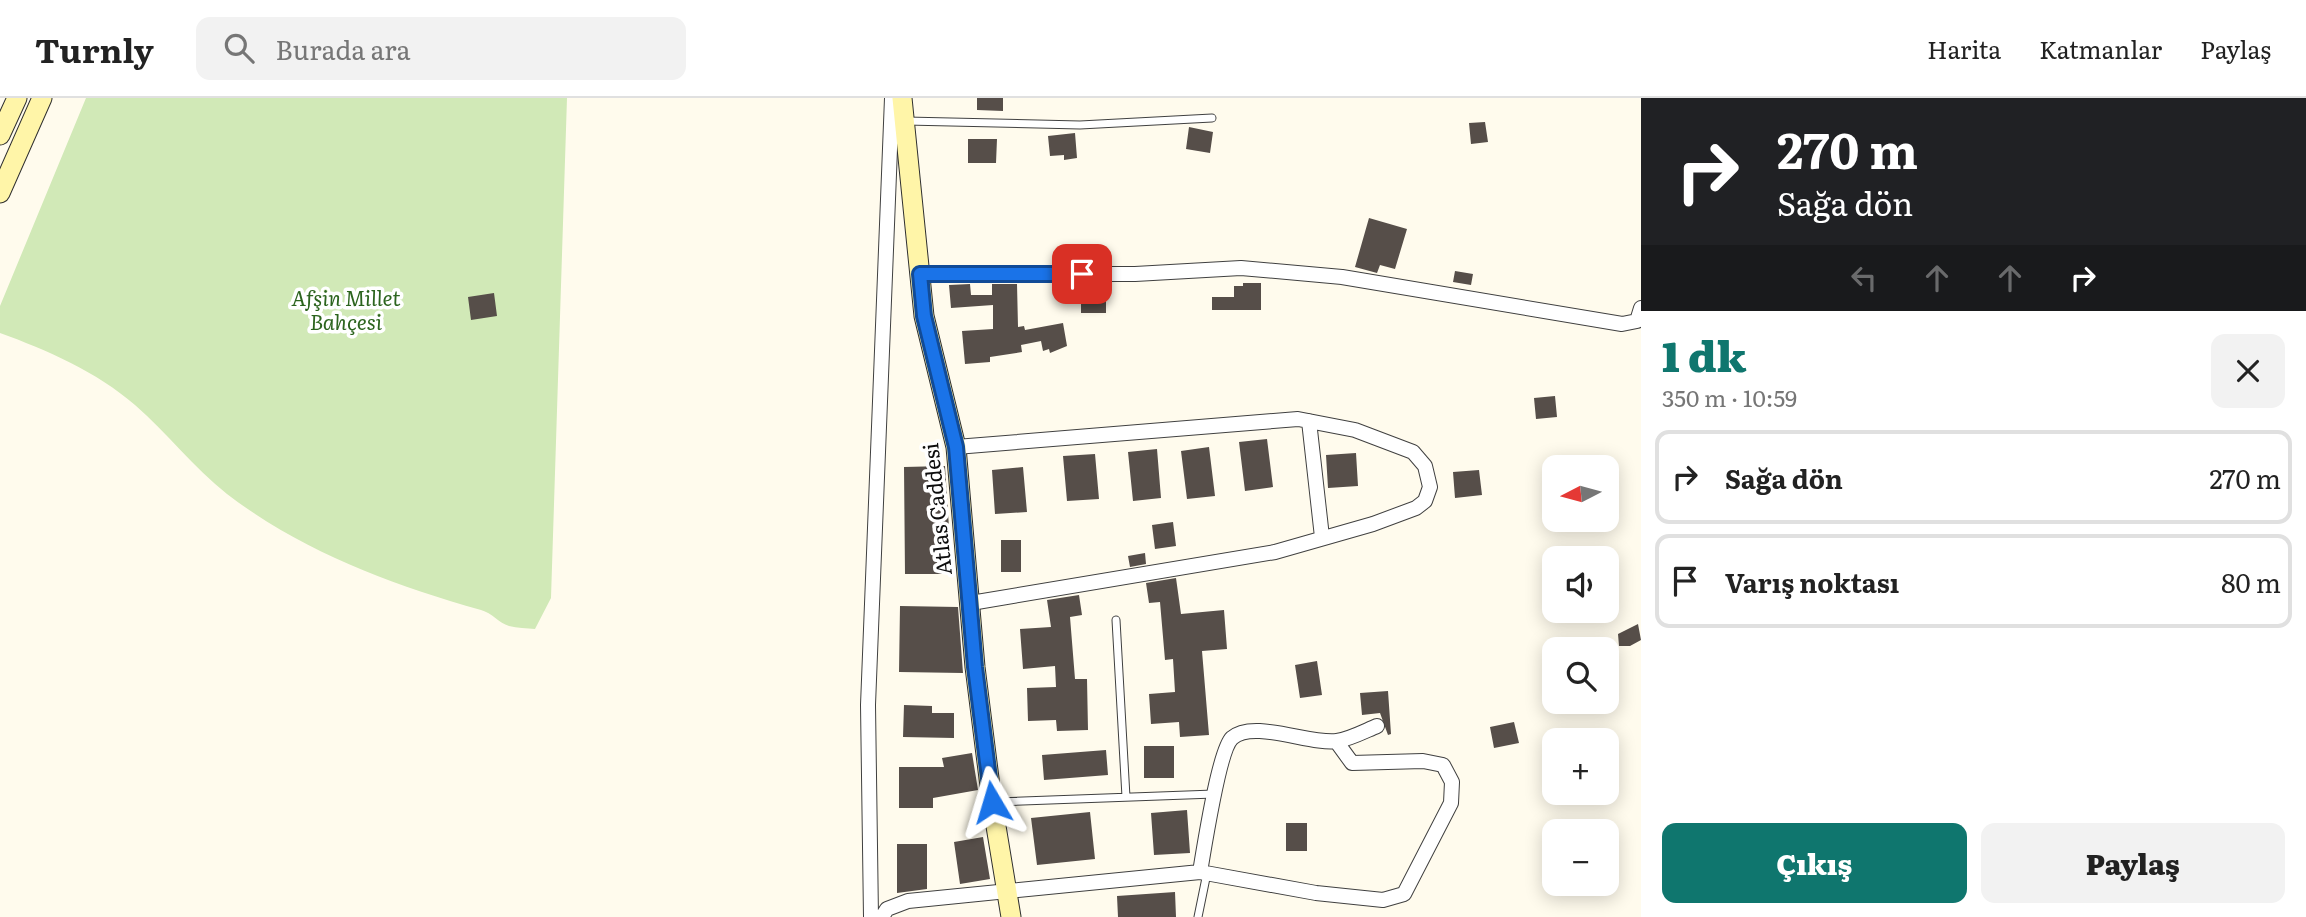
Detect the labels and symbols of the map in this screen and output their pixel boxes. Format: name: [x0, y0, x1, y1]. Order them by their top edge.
pin: [1052, 244, 1112, 304]
park label: Afşin Millet Bahçesi: [291, 281, 401, 336]
street label: Atlas Caddesi: [913, 442, 958, 577]
north arrow: [1542, 455, 1619, 532]
position arrow: [955, 765, 1029, 839]

